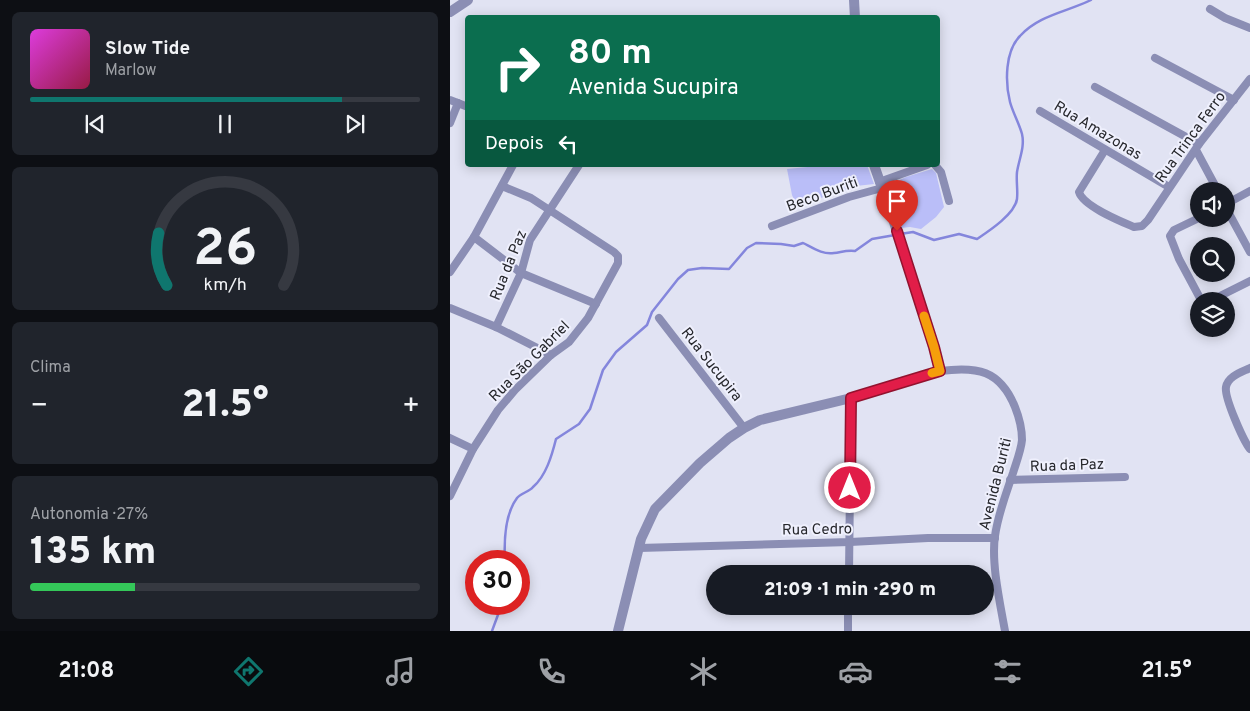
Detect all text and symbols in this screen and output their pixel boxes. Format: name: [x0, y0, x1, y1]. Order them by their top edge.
text: 80 m: [568, 32, 652, 76]
icon: right: [485, 35, 550, 100]
text: Slow Tide: [105, 37, 190, 61]
text: Marlow: [105, 61, 157, 81]
text: Avenida Sucupira: [568, 75, 739, 102]
street label: Rua Trinca Ferro: [1152, 88, 1231, 187]
street label: Rua Amazonas: [1050, 98, 1145, 165]
icon: previous: [81, 110, 109, 138]
icon: pause: [211, 110, 239, 138]
icon: next: [341, 110, 369, 138]
icon: left: [554, 130, 582, 158]
text: Depois: [485, 132, 544, 156]
street label: Beco Buriti: [784, 174, 861, 217]
pin: [876, 180, 918, 231]
map controls: [1190, 182, 1235, 337]
button: sound: [1190, 182, 1235, 227]
icon: arrive: [883, 187, 911, 215]
text: 26: [193, 218, 257, 284]
street label: Rua da Paz: [487, 228, 532, 304]
button: search: [1190, 237, 1235, 282]
text: km/h: [203, 274, 247, 297]
button: layers: [1190, 292, 1235, 337]
street label: Rua São Gabriel: [486, 318, 574, 406]
street label: Rua Sucupira: [676, 324, 746, 406]
text: Clima: [30, 358, 71, 378]
text: 21.5°: [181, 382, 269, 431]
text: −: [30, 389, 48, 425]
text: +: [402, 389, 420, 425]
street label: Avenida Buriti: [976, 436, 1017, 533]
street label: Rua da Paz: [1030, 456, 1104, 477]
position arrow: [823, 461, 875, 513]
text: Autonomia · 27%: [30, 505, 148, 525]
street label: Rua Cedro: [782, 520, 852, 541]
text: 135 km: [30, 529, 156, 578]
speed limit sign: 30: [465, 550, 530, 615]
text: 21:09 · 1 min · 290 m: [764, 578, 936, 602]
icon: directions: [231, 654, 266, 689]
icon: music: [383, 654, 418, 689]
icon: phone: [534, 654, 569, 689]
icon: climate: [686, 654, 721, 689]
icon: car: [838, 654, 873, 689]
icon: filters: [990, 654, 1025, 689]
text: 21:08: [58, 658, 114, 685]
text: 21.5°: [1141, 658, 1192, 685]

